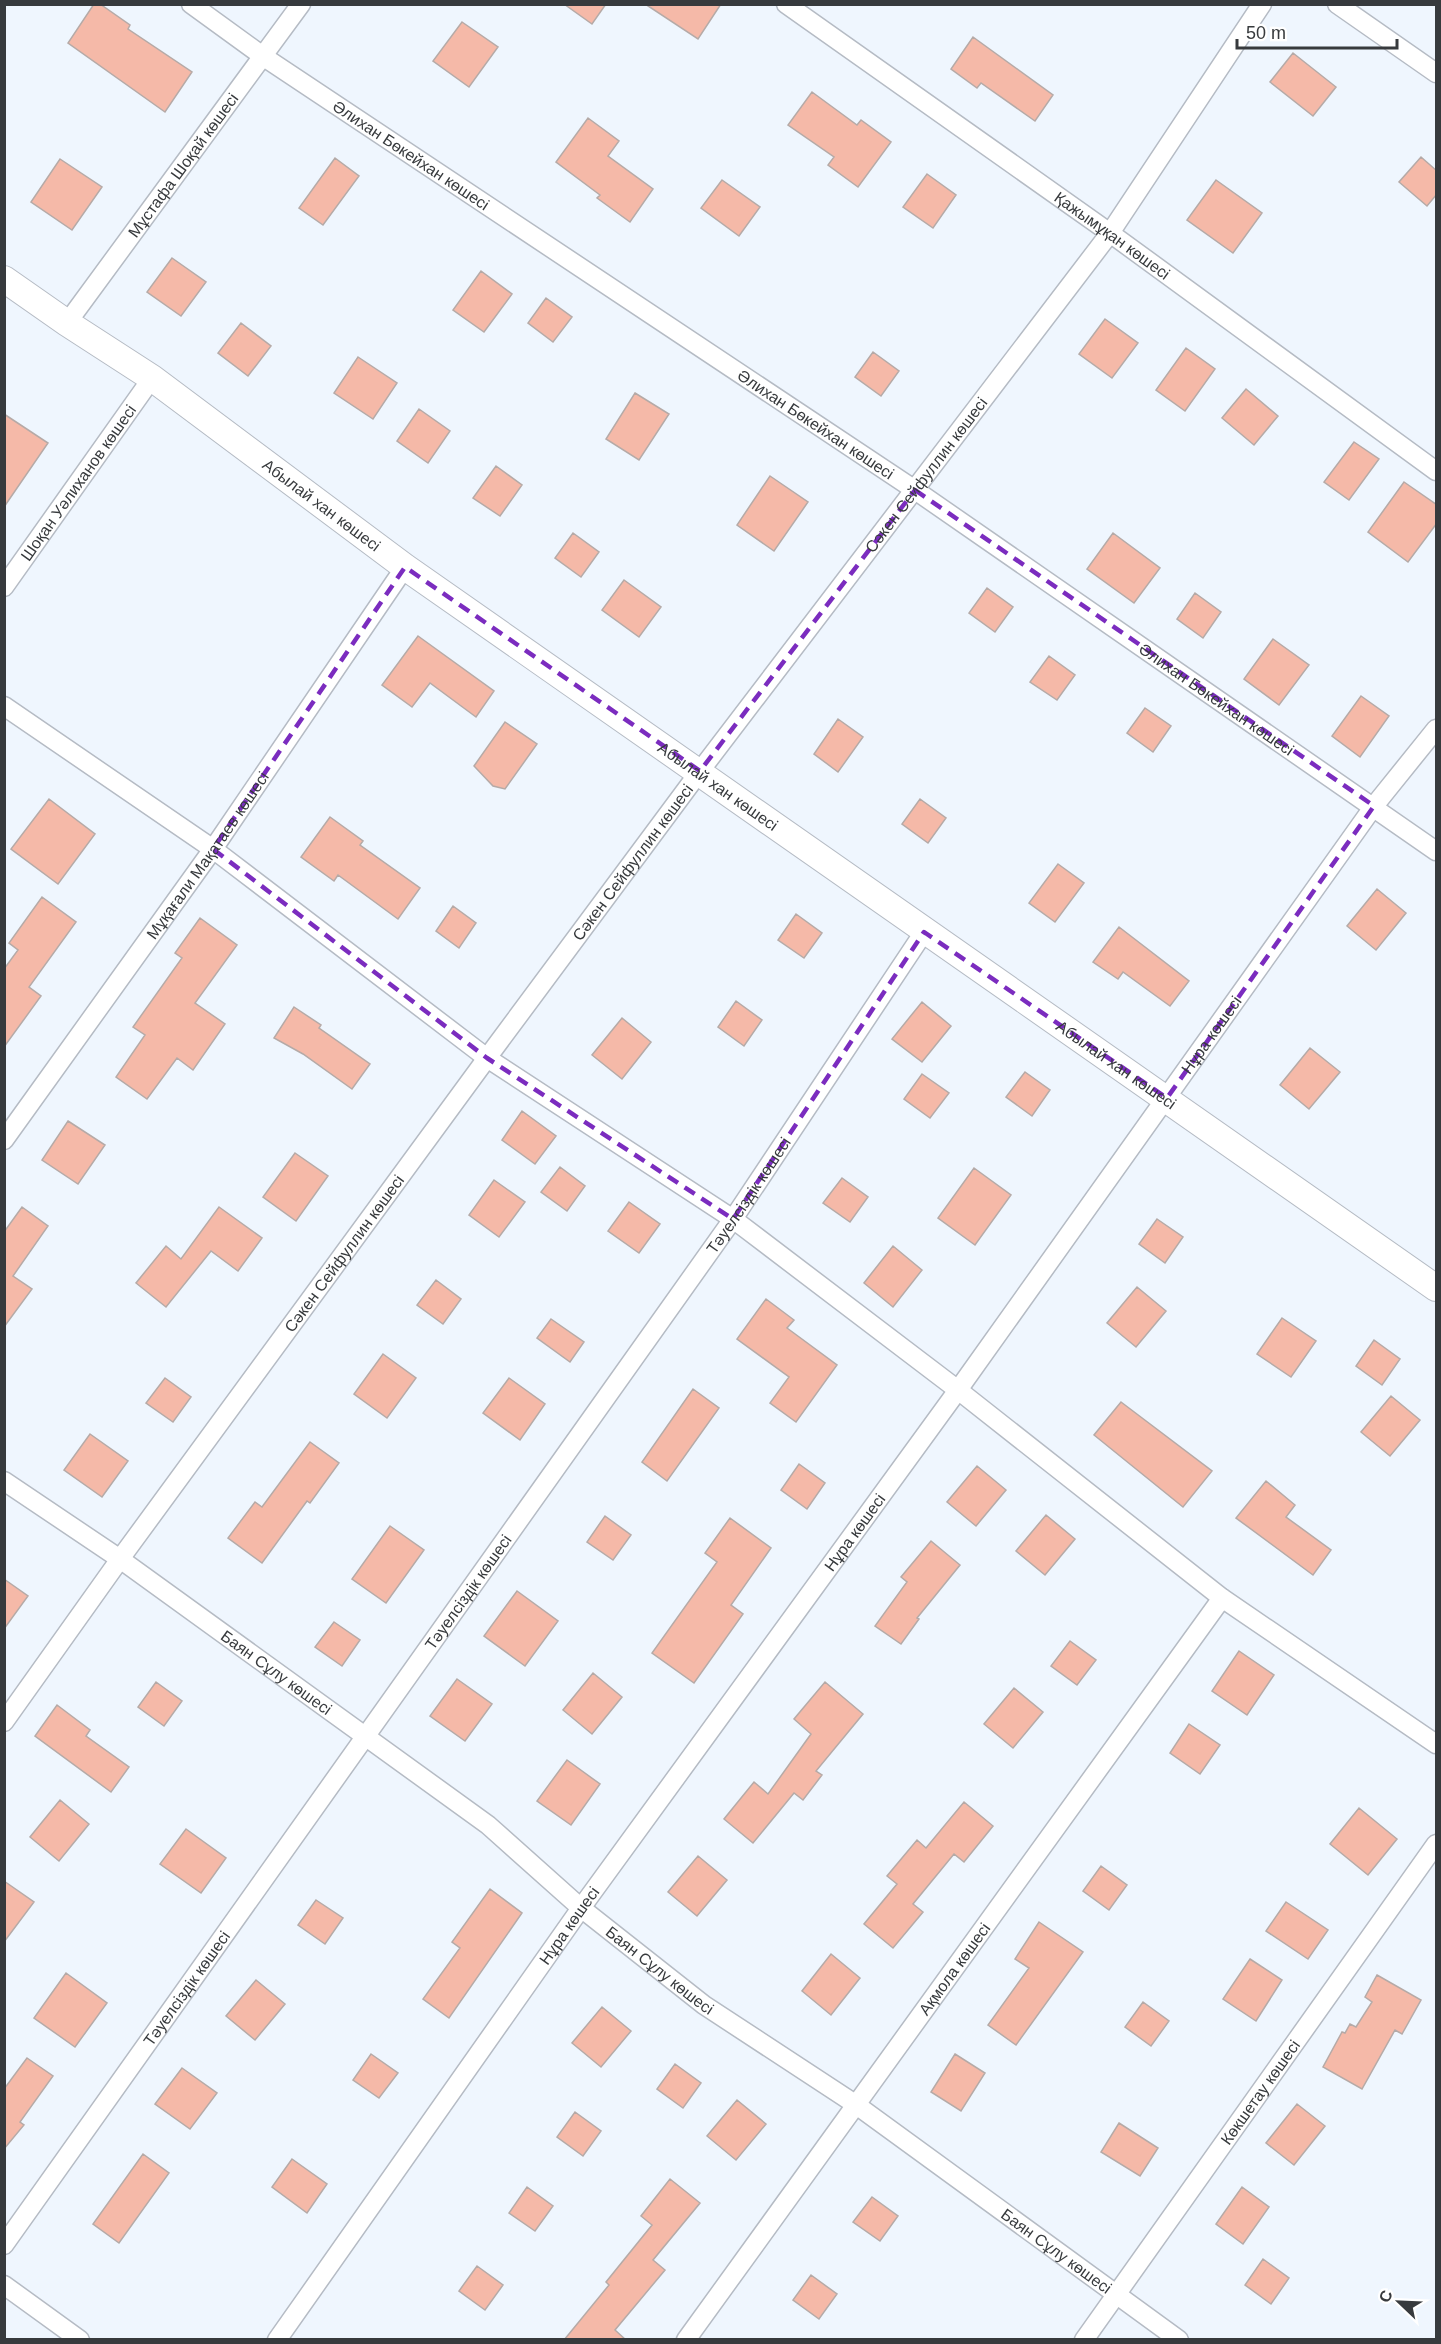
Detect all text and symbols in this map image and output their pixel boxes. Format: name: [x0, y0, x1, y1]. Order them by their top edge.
scale bar: [1237, 12, 1398, 50]
text: 50 m: [1246, 23, 1286, 43]
street label: Мұстафа Шоқай көшесі: [125, 90, 241, 240]
street label: Әлихан Бөкейхан көшесі: [330, 97, 493, 213]
street label: Қажымұқан көшесі: [1051, 188, 1173, 282]
street label: Әлихан Бөкейхан көшесі: [735, 366, 897, 482]
street label: Сәкен Сейфуллин көшесі: [861, 394, 990, 555]
street label: Шоқан Уәлиханов көшесі: [17, 401, 139, 564]
street label: Абылай хан көшесі: [260, 455, 384, 554]
street label: Әлихан Бөкейхан көшесі: [1136, 640, 1297, 758]
street label: Абылай хан көшесі: [655, 738, 781, 834]
street label: Мұқағали Мақатаев көшесі: [143, 768, 272, 942]
street label: Сәкен Сейфуллин көшесі: [569, 781, 696, 944]
street label: Нұра көшесі: [1178, 993, 1244, 1077]
street label: Абылай хан көшесі: [1053, 1017, 1180, 1112]
street label: Тәуелсіздік көшесі: [703, 1134, 794, 1256]
street label: Сәкен Сейфуллин көшесі: [281, 1172, 407, 1335]
street label: Нұра көшесі: [821, 1490, 888, 1574]
street label: Тәуелсіздік көшесі: [422, 1532, 514, 1653]
street label: Баян Сұлу көшесі: [218, 1627, 335, 1718]
street label: Нұра көшесі: [536, 1883, 602, 1967]
street label: Ақмола көшесі: [915, 1920, 993, 2018]
street label: Баян Сұлу көшесі: [603, 1923, 717, 2017]
street label: Тәуелсіздік көшесі: [140, 1928, 233, 2049]
street label: Көкшетау көшесі: [1217, 2037, 1303, 2148]
street label: Баян Сұлу көшесі: [998, 2205, 1115, 2296]
north arrow: [1369, 2272, 1429, 2332]
text: С: [1376, 2287, 1396, 2305]

